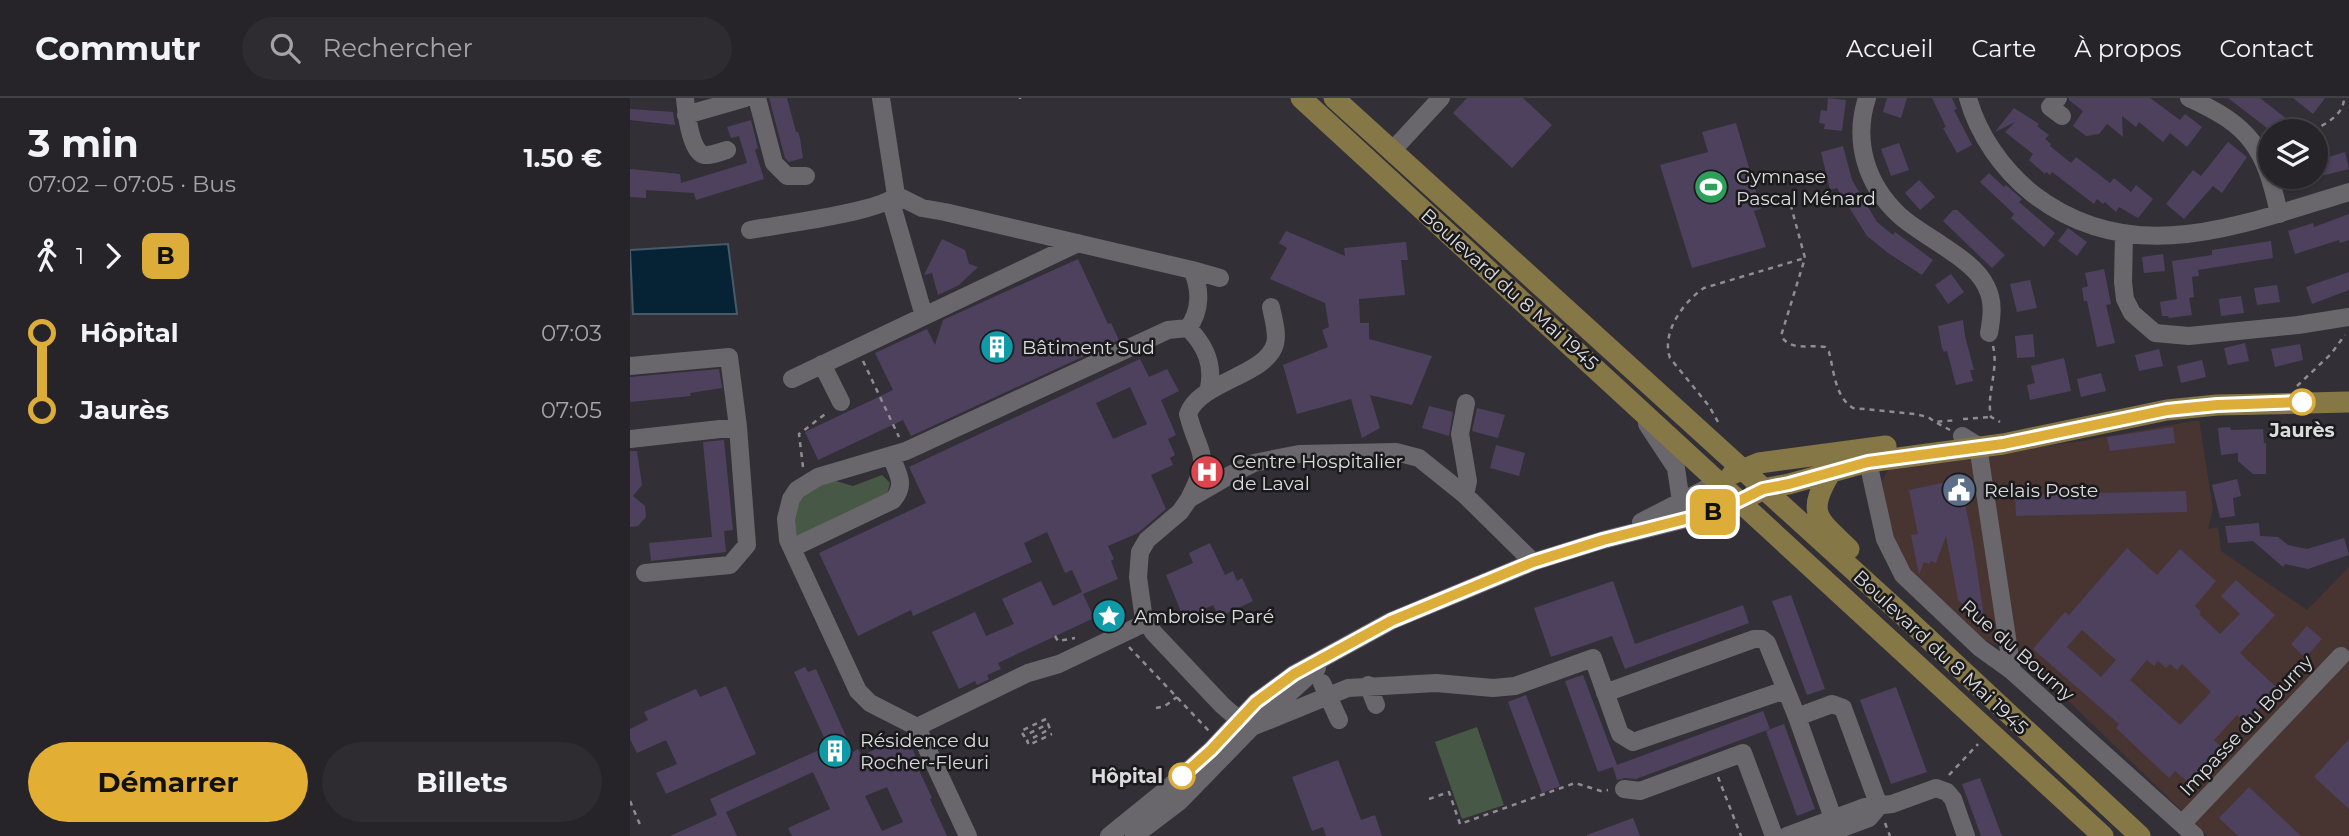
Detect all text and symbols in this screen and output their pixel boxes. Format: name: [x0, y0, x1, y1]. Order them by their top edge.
search box: [242, 17, 732, 80]
text: Commutr: [35, 28, 200, 68]
icon: search: [266, 29, 304, 67]
text: Rechercher: [322, 32, 473, 64]
text: Accueil: [1846, 34, 1933, 63]
text: Carte: [1971, 34, 2036, 63]
text: À propos: [2074, 34, 2181, 63]
text: Contact: [2219, 34, 2314, 63]
map controls: [2258, 119, 2328, 189]
button: layers: [2258, 119, 2328, 189]
text: 3 min: [28, 120, 139, 167]
text: 1.50 €: [523, 142, 602, 174]
place label: Gymnase Pascal Ménard: [1736, 165, 1876, 210]
sports icon: Gymnase Pascal Ménard: [1692, 168, 1730, 206]
text: 07:02 – 07:05 · Bus: [28, 170, 236, 198]
street label: Boulevard du 8 Mai 1945: [1416, 204, 1603, 375]
icon: walk: [28, 237, 66, 275]
icon: forward: [94, 237, 132, 275]
text: B: [156, 241, 175, 270]
text: 1: [76, 242, 84, 270]
text: Hôpital: [80, 317, 179, 349]
text: 07:03: [541, 319, 602, 347]
building icon: Bâtiment Sud: [978, 328, 1016, 366]
place label: Bâtiment Sud: [1022, 336, 1155, 359]
marker: Jaurès: [2289, 389, 2315, 415]
text: Jaurès: [80, 394, 169, 426]
text: 07:05: [541, 396, 602, 424]
place label: Jaurès: [2268, 419, 2335, 442]
place label: Centre Hospitalier de Laval: [1232, 450, 1403, 495]
hospital icon: Centre Hospitalier de Laval: [1188, 453, 1226, 491]
public building icon: Relais Poste: [1940, 471, 1978, 509]
place label: Relais Poste: [1984, 479, 2098, 502]
line badge: B: [1690, 489, 1736, 535]
text: B: [1704, 497, 1722, 526]
street label: Boulevard du 8 Mai 1945: [1848, 565, 2033, 740]
street label: Rue du Bourny: [1956, 595, 2080, 706]
place icon: Ambroise Paré: [1090, 597, 1128, 635]
place label: Ambroise Paré: [1134, 605, 1274, 628]
street label: Impasse du Bourny: [2175, 649, 2318, 801]
place label: Résidence du Rocher-Fleuri: [860, 729, 989, 774]
building icon: Résidence du Rocher-Fleuri: [816, 732, 854, 770]
button: Démarrer: [28, 742, 308, 822]
button: Billets: [322, 742, 602, 822]
marker: Hôpital: [1169, 763, 1195, 789]
place label: Hôpital: [1091, 765, 1163, 788]

